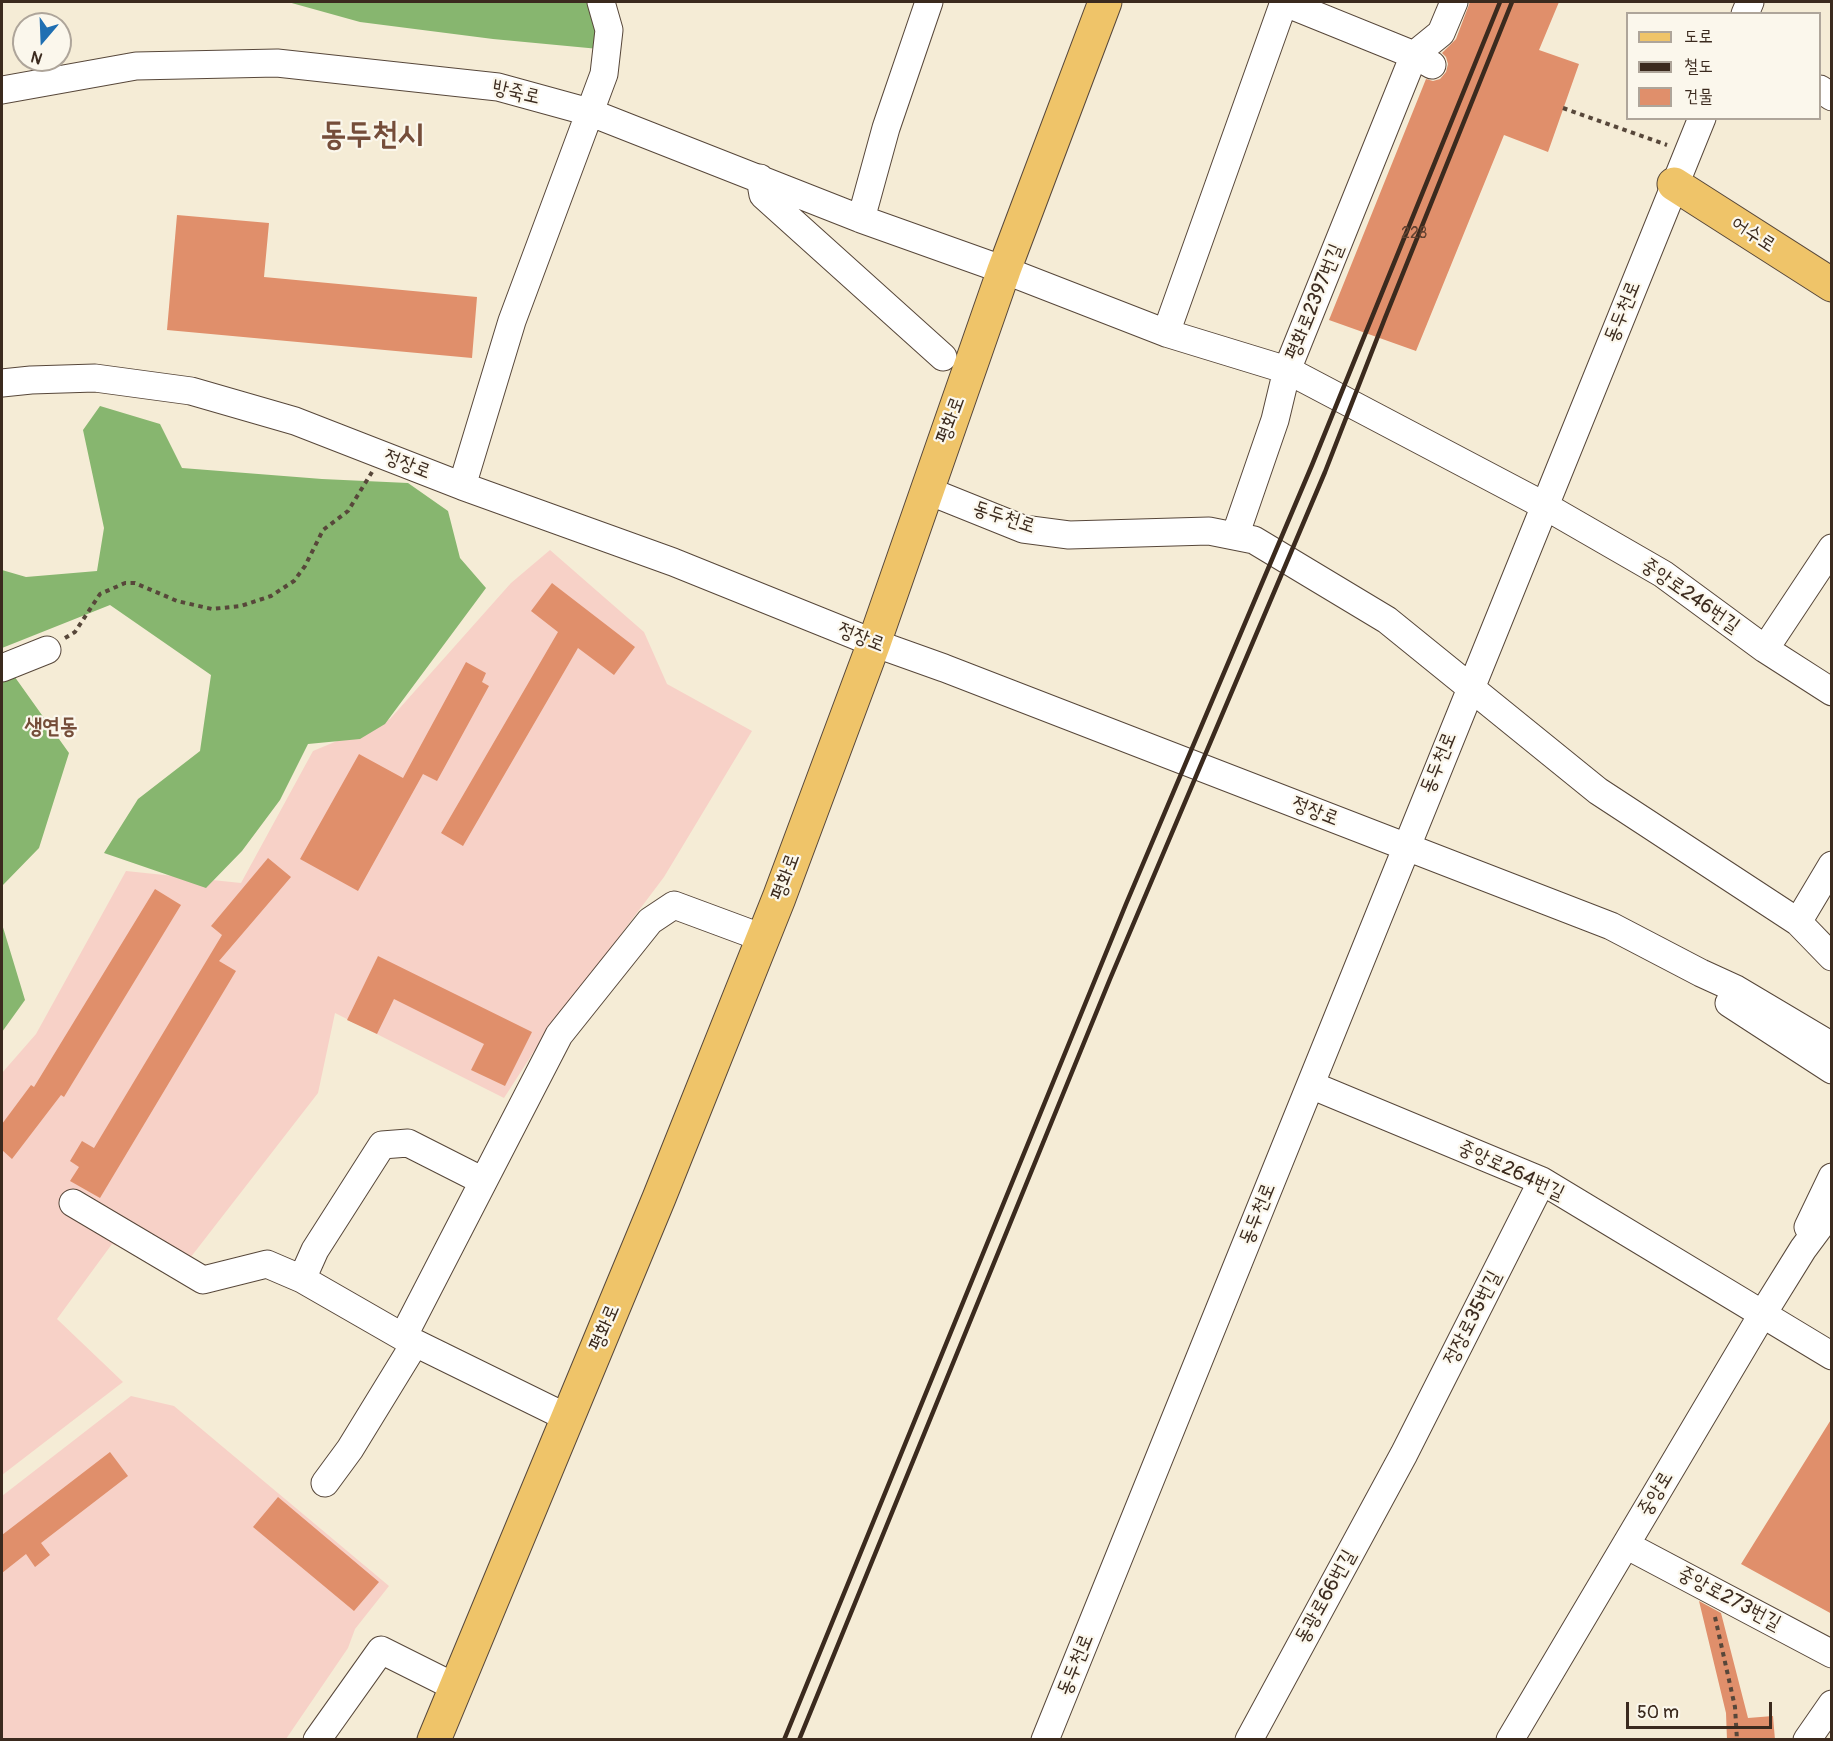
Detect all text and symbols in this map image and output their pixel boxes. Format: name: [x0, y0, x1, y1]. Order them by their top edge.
north arrow: [12, 12, 72, 72]
legend: [1626, 12, 1821, 120]
text: 도로: [1684, 25, 1713, 48]
text: N: [28, 46, 45, 68]
text: 철도: [1684, 55, 1713, 78]
street label: 방죽로: [490, 76, 542, 110]
text: 건물: [1684, 85, 1713, 108]
district label: 동두천시: [320, 117, 424, 155]
street label: 어수로: [1726, 212, 1780, 258]
house number: 228: [1401, 224, 1427, 244]
street label: 평화로2397번길: [1281, 240, 1349, 364]
street label: 동두천로: [1600, 278, 1646, 346]
street label: 평화로: [931, 393, 971, 447]
street label: 정장로: [380, 445, 434, 485]
street label: 동두천로: [970, 497, 1038, 539]
street label: 중앙로246번길: [1636, 553, 1744, 639]
street label: 정장로: [834, 618, 888, 658]
district label: 생연동: [24, 714, 78, 740]
street label: 동두천로: [1416, 729, 1462, 797]
street label: 정장로: [1288, 792, 1342, 832]
street label: 평화로: [766, 850, 806, 904]
street label: 중앙로264번길: [1454, 1136, 1568, 1206]
street label: 동두천로: [1235, 1180, 1281, 1248]
street label: 정장로35번길: [1439, 1267, 1507, 1369]
street label: 평화로: [585, 1301, 625, 1355]
street label: 중앙로: [1633, 1467, 1679, 1521]
street label: 동광로66번길: [1290, 1546, 1362, 1648]
street label: 중앙로273번길: [1673, 1562, 1785, 1636]
street label: 동두천로: [1053, 1631, 1099, 1699]
scale bar: [1629, 1690, 1774, 1728]
text: 50 m: [1637, 1701, 1679, 1724]

